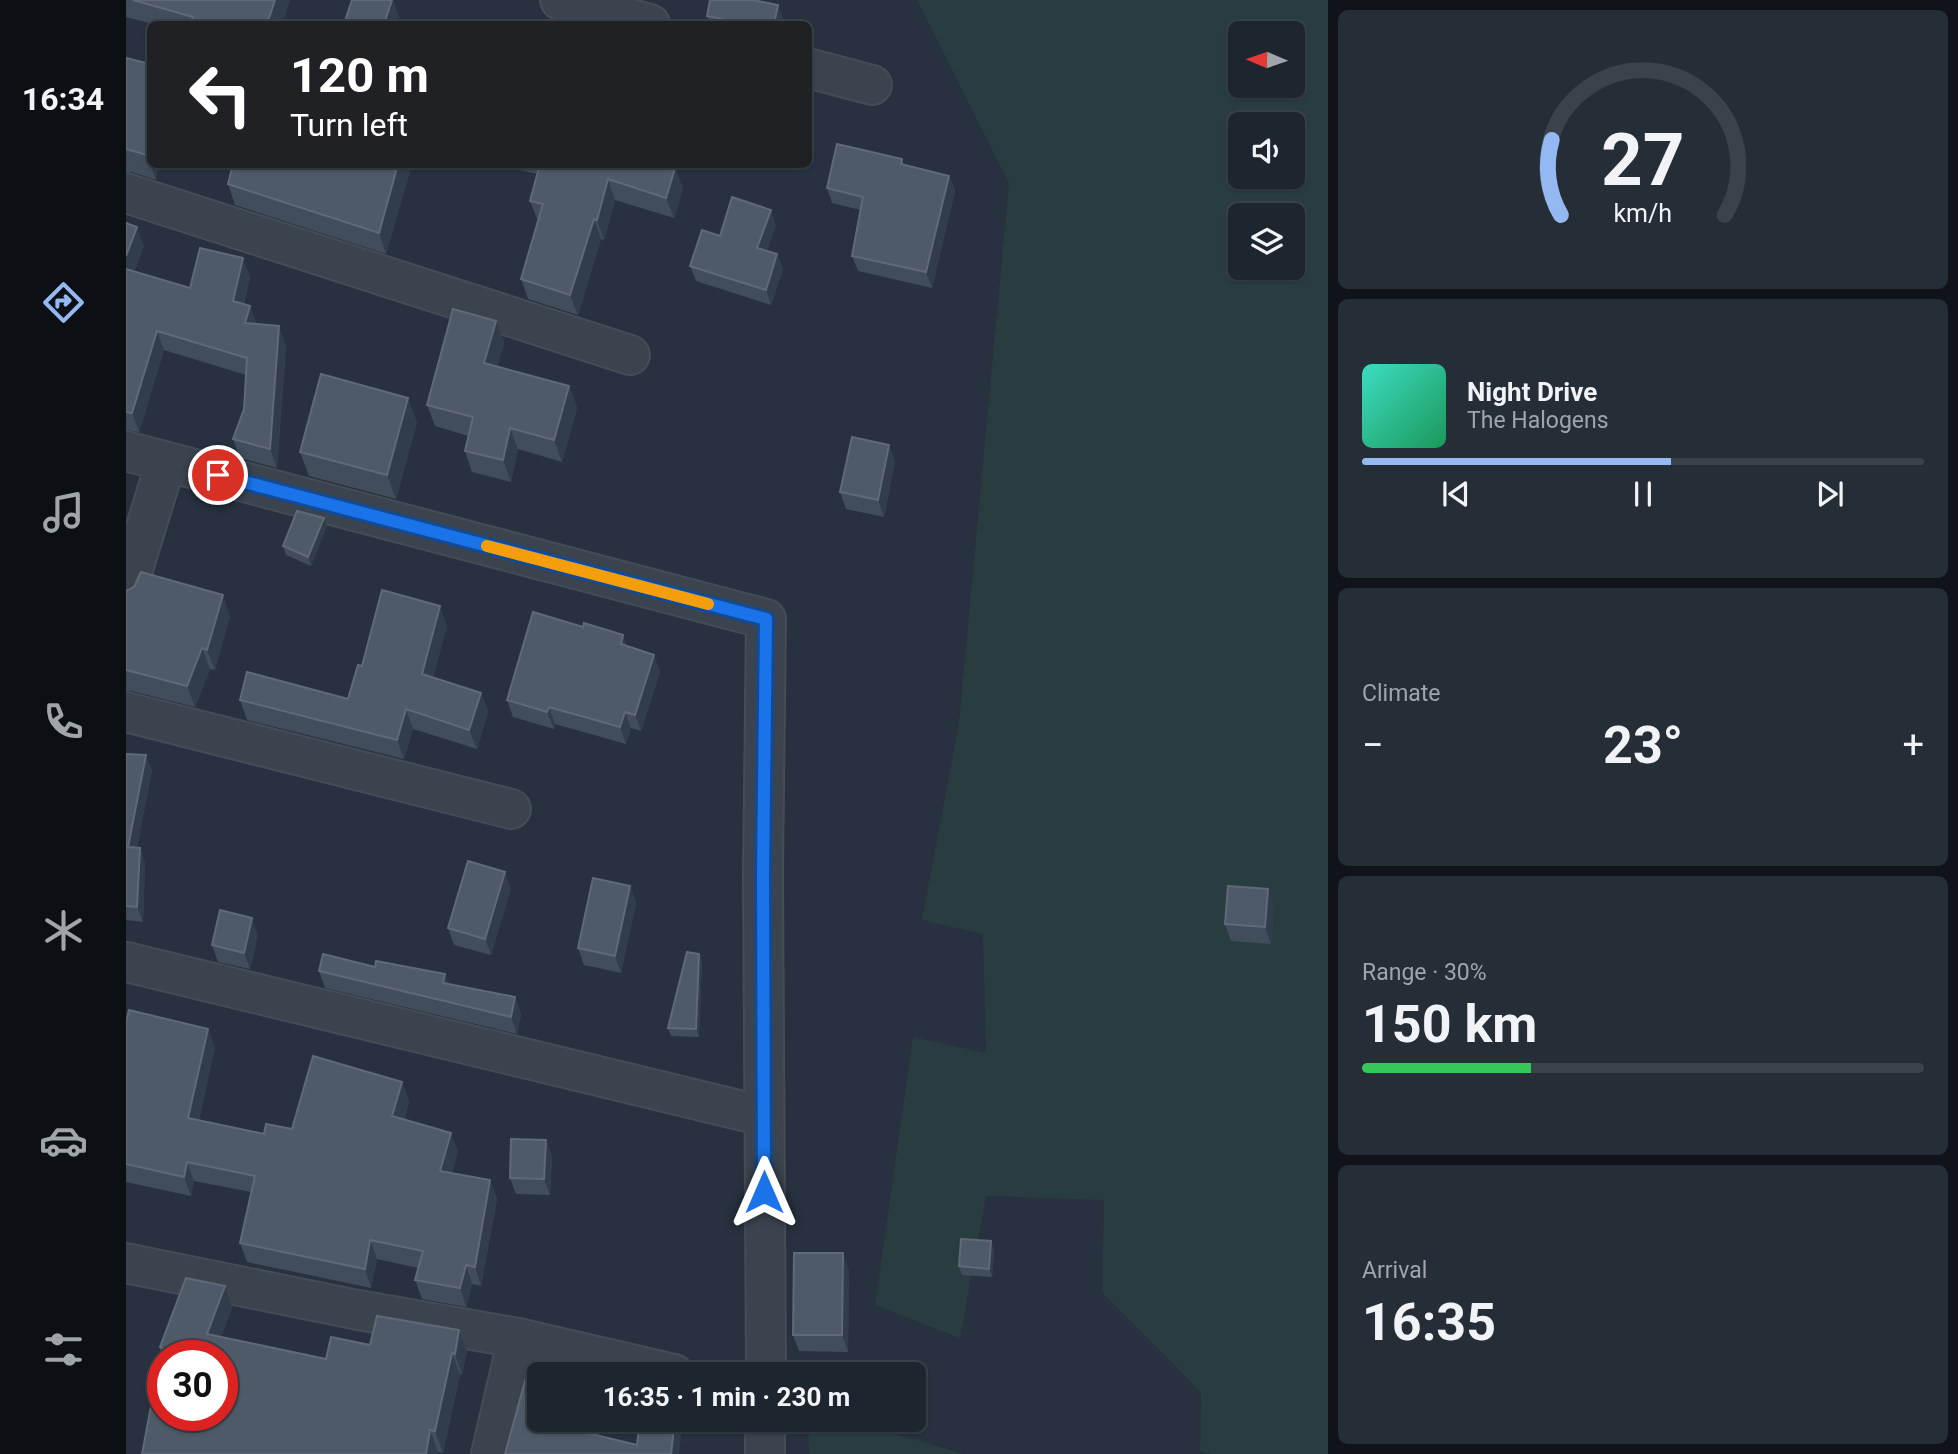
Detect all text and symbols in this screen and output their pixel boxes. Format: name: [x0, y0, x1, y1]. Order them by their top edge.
north arrow: [1228, 21, 1306, 98]
map controls: [1228, 21, 1305, 280]
text: 120 m: [290, 47, 429, 104]
icon: left: [175, 49, 266, 140]
text: 16:34: [22, 80, 104, 118]
text: Turn left: [290, 106, 408, 144]
button: sound: [1228, 112, 1305, 189]
text: 27: [1601, 118, 1685, 204]
text: km/h: [1614, 199, 1672, 228]
button: layers: [1228, 203, 1305, 280]
icon: directions: [39, 278, 88, 327]
text: Night Drive: [1467, 377, 1597, 407]
text: The Halogens: [1467, 407, 1609, 434]
pin: [188, 445, 248, 505]
icon: arrive: [199, 456, 237, 494]
icon: previous: [1437, 475, 1475, 513]
icon: pause: [1624, 475, 1662, 513]
icon: next: [1811, 475, 1849, 513]
icon: music: [39, 488, 88, 537]
text: Climate: [1362, 680, 1441, 707]
icon: phone: [39, 697, 88, 746]
text: 23°: [1603, 715, 1683, 776]
text: −: [1362, 723, 1384, 767]
text: +: [1902, 723, 1924, 767]
icon: climate: [39, 906, 88, 955]
text: Range · 30%: [1362, 959, 1487, 986]
text: 150 km: [1362, 994, 1537, 1055]
icon: car: [39, 1116, 88, 1165]
position arrow: [727, 1155, 801, 1229]
text: Arrival: [1362, 1257, 1427, 1284]
text: 16:35: [1362, 1292, 1496, 1353]
icon: filters: [39, 1325, 88, 1374]
speed limit sign: 30: [147, 1340, 238, 1431]
text: 16:35 · 1 min · 230 m: [603, 1382, 850, 1412]

